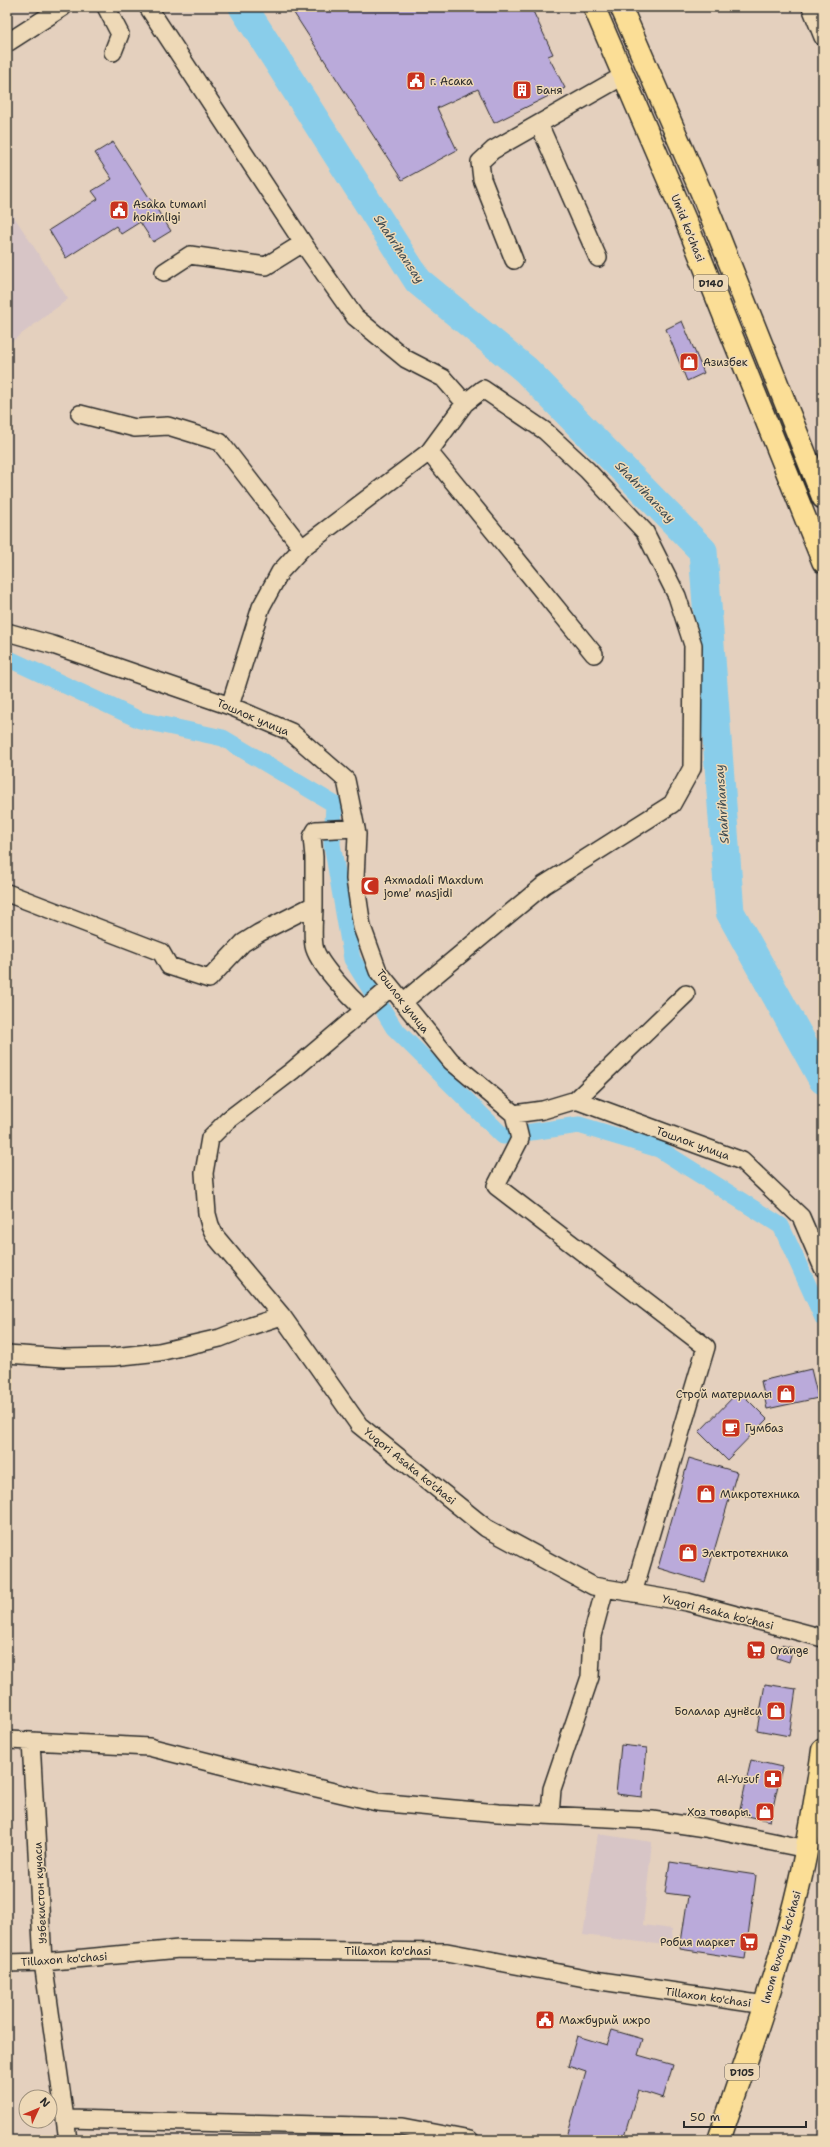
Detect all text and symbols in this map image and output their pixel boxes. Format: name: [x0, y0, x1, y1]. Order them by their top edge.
public building icon: г. Асака: [405, 70, 427, 92]
place label: г. Асака: [430, 74, 473, 89]
building icon: Баня: [511, 79, 533, 101]
place label: Баня: [536, 83, 562, 98]
street label: Umid ko'chasi: [667, 192, 708, 264]
place label: Asaka tumani hokimligi: [133, 197, 207, 225]
public building icon: Asaka tumani hokimligi: [108, 199, 130, 221]
water label: Shahrihansay: [370, 212, 428, 287]
road number: D140: [694, 275, 728, 291]
shop icon: Азизбек: [678, 351, 700, 373]
place label: Азизбек: [703, 355, 748, 370]
water label: Shahrihansay: [612, 458, 678, 526]
street label: Тошлок улица: [214, 695, 291, 740]
water label: Shahrihansay: [711, 764, 733, 844]
place label: Axmadali Maxdum jome' masjidi: [383, 873, 484, 901]
mosque icon: Axmadali Maxdum jome' masjidi: [359, 875, 381, 897]
street label: Тошлок улица: [373, 966, 432, 1036]
street label: Тошлок улица: [654, 1123, 732, 1164]
shop icon: Строй материалы: [775, 1383, 797, 1405]
place label: Строй материалы: [676, 1387, 772, 1402]
cafe icon: Гумбаз: [720, 1417, 742, 1439]
place label: Гумбаз: [745, 1421, 783, 1436]
street label: Yuqori Asaka ko'chasi: [360, 1425, 459, 1508]
shop icon: Микротехника: [695, 1483, 717, 1505]
place label: Микротехника: [720, 1487, 800, 1502]
shop icon: Электротехника: [677, 1542, 699, 1564]
place label: Электротехника: [702, 1546, 789, 1561]
street label: Yuqori Asaka ko'chasi: [661, 1591, 775, 1634]
supermarket icon: Orange: [745, 1639, 767, 1661]
place label: Orange: [770, 1643, 809, 1658]
shop icon: Болалар дунёси: [765, 1700, 787, 1722]
place label: Болалар дунёси: [674, 1704, 762, 1719]
pharmacy icon: Al-Yusuf: [762, 1768, 784, 1790]
place label: Al-Yusuf: [717, 1772, 760, 1787]
shop icon: Хоз товары.: [754, 1801, 776, 1823]
place label: Хоз товары.: [687, 1805, 751, 1820]
street label: Узбекистон кучаси: [30, 1842, 51, 1944]
street label: lmom Buxoriy ko'chasi: [758, 1889, 805, 2005]
supermarket icon: Робия маркет: [738, 1931, 760, 1953]
place label: Робия маркет: [660, 1935, 735, 1950]
street label: Tillaxon ko'chasi: [345, 1944, 431, 1959]
street label: Tillaxon ko'chasi: [20, 1949, 108, 1970]
street label: Tillaxon ko'chasi: [664, 1984, 752, 2011]
public building icon: Мажбурий ижро: [534, 2009, 556, 2031]
place label: Мажбурий ижро: [559, 2013, 651, 2028]
road number: D105: [725, 2064, 759, 2080]
north arrow: [18, 2089, 58, 2129]
text: N: [36, 2094, 53, 2111]
scale bar: [684, 2103, 806, 2129]
text: 50 m: [690, 2109, 720, 2125]

